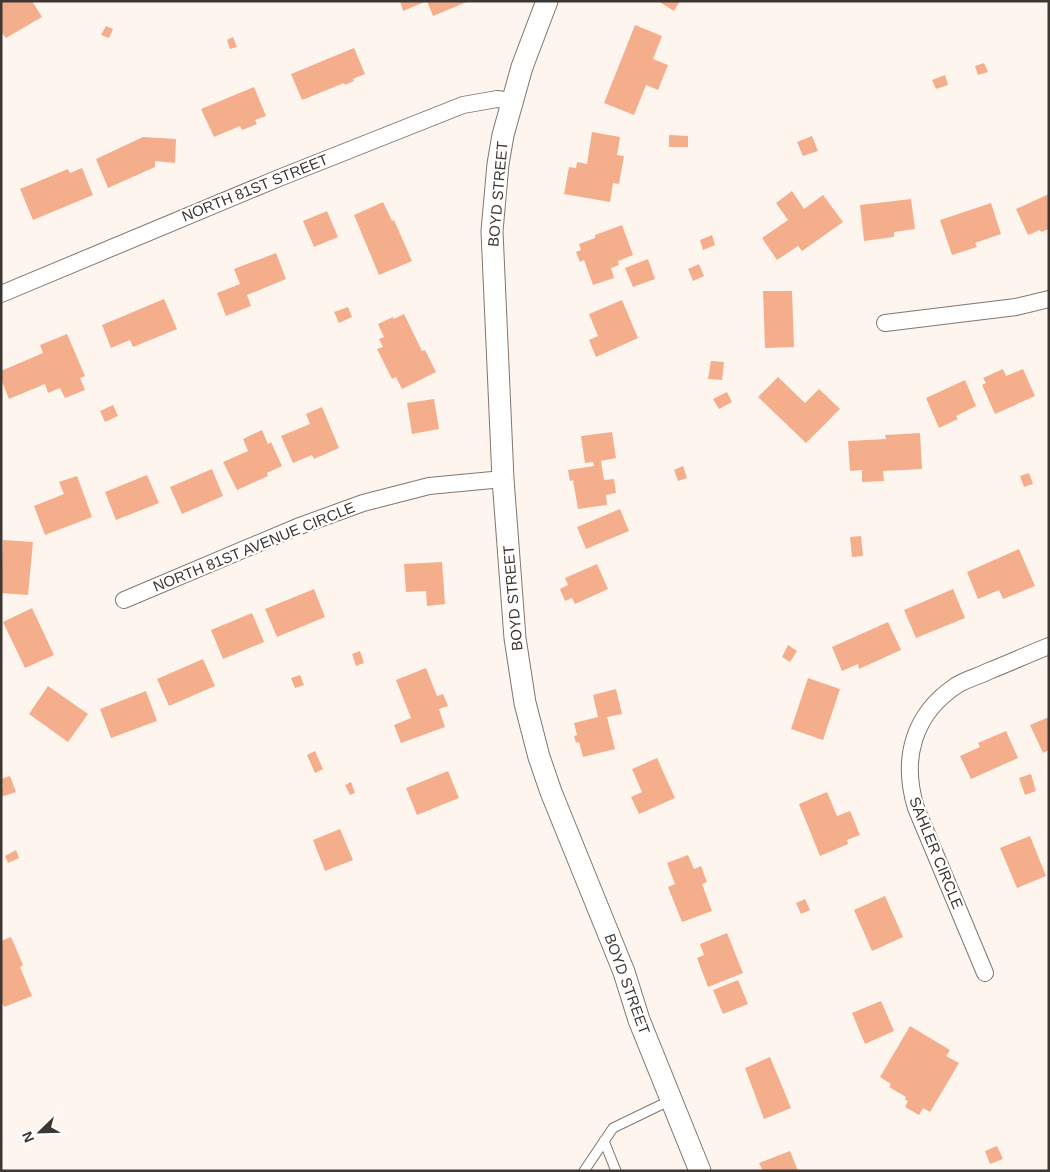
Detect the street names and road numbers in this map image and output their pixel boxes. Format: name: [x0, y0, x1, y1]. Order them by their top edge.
street label: BOYD STREET: [484, 140, 511, 247]
street label: NORTH 81ST STREET: [179, 150, 330, 225]
street label: NORTH 81ST AVENUE CIRCLE: [151, 498, 357, 595]
street label: BOYD STREET: [499, 545, 526, 652]
street label: SAHLER CIRCLE: [906, 794, 967, 911]
street label: BOYD STREET: [601, 931, 654, 1036]

